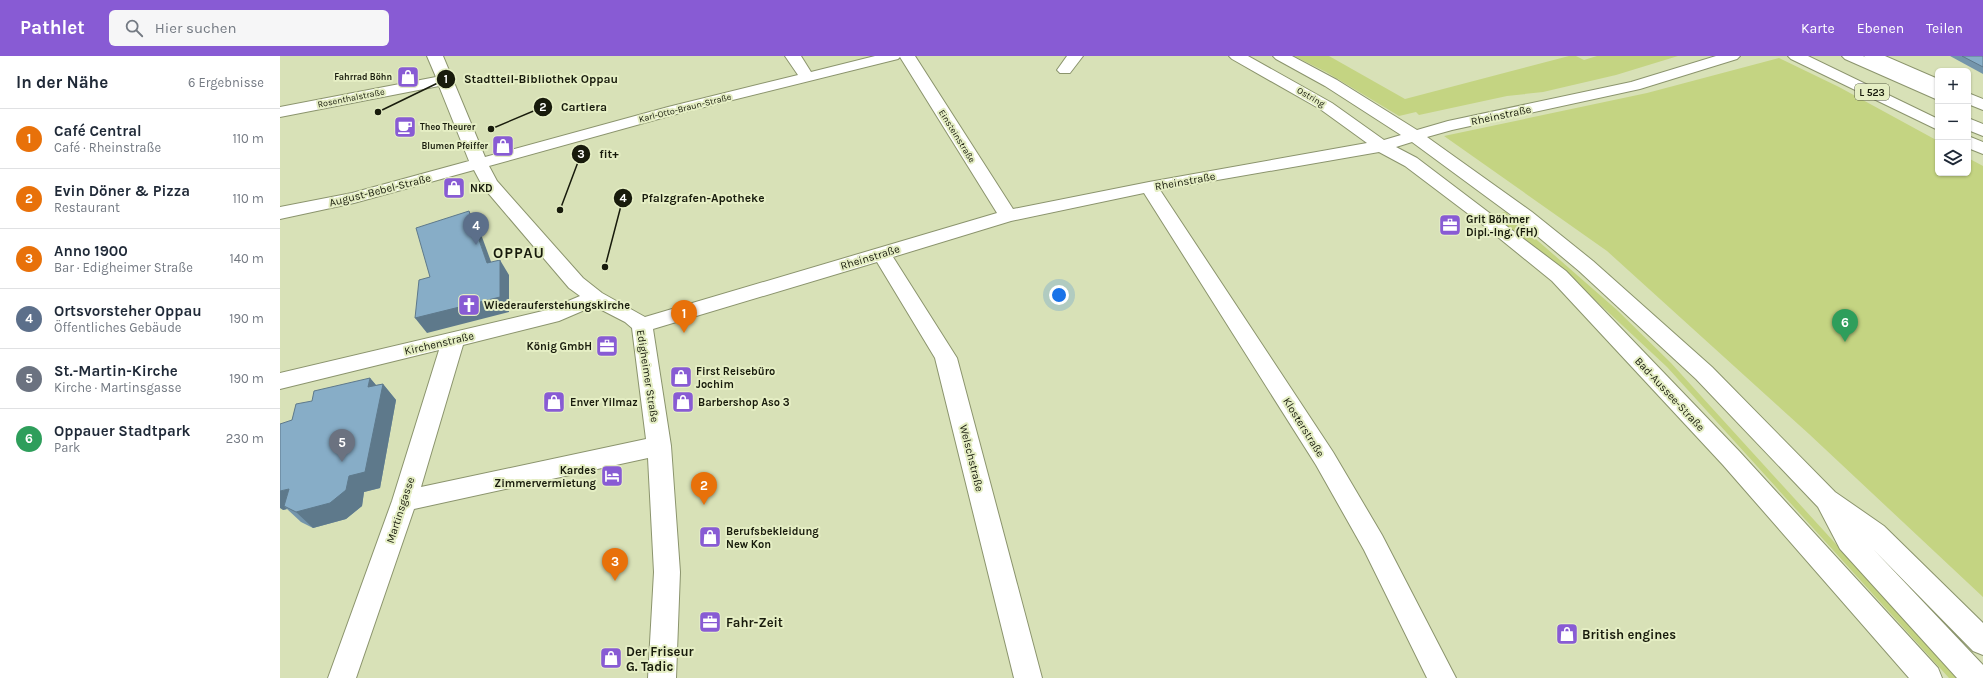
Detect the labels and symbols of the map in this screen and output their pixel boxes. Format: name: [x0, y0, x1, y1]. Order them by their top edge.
shop icon: Fahrrad Böhn: [395, 64, 421, 90]
callout: Stadtteil-Bibliothek Oppau: [436, 67, 626, 91]
place label: Fahrrad Böhn: [334, 72, 392, 82]
text: 1: [444, 72, 448, 86]
text: Stadtteil-Bibliothek Oppau: [464, 72, 618, 86]
road number: L 523: [1855, 84, 1889, 100]
street label: Ostring: [1295, 85, 1327, 109]
street label: Rosenthalstraße: [317, 87, 386, 109]
street label: Karl-Otto-Braun-Straße: [638, 92, 733, 124]
callout: Cartiera: [533, 95, 615, 119]
text: 2: [539, 100, 547, 114]
text: Cartiera: [561, 100, 607, 114]
street label: Rheinstraße: [1470, 103, 1533, 128]
street label: Einsteinstraße: [937, 108, 977, 165]
cafe icon: Theo Theurer: [392, 114, 418, 140]
place label: Theo Theurer: [420, 122, 476, 132]
shop icon: Blumen Pfeiffer: [490, 133, 516, 159]
place label: Blumen Pfeiffer: [421, 141, 488, 151]
callout: fit+: [571, 142, 627, 166]
text: 3: [577, 147, 585, 161]
text: fit+: [599, 147, 619, 161]
street label: Rheinstraße: [1154, 170, 1217, 193]
street label: August-Bebel-Straße: [328, 171, 433, 209]
shop icon: NKD: [441, 175, 467, 201]
place label: NKD: [470, 182, 493, 195]
callout: Pfalzgrafen-Apotheke: [613, 186, 772, 210]
text: 4: [619, 191, 627, 205]
text: Pfalzgrafen-Apotheke: [641, 191, 765, 205]
pin: 4: [463, 212, 489, 245]
office icon: Grit Böhmer Dipl.-Ing. (FH): [1437, 212, 1463, 238]
place label: Grit Böhmer Dipl.-Ing. (FH): [1466, 213, 1538, 239]
street label: Rheinstraße: [839, 242, 902, 273]
district label: OPPAU: [493, 244, 545, 262]
your location: [1049, 285, 1069, 305]
church icon: Wiederauferstehungskirche: [456, 292, 482, 318]
place label: Wiederauferstehungskirche: [484, 299, 630, 312]
pin: 1: [671, 300, 697, 333]
pin: 6: [1832, 309, 1858, 342]
street label: Kirchenstraße: [403, 329, 475, 358]
street label: Edigheimer Straße: [634, 329, 661, 424]
office icon: König GmbH: [594, 333, 620, 359]
place label: König GmbH: [527, 340, 592, 353]
street label: Bad-Aussee-Straße: [1632, 355, 1707, 434]
shop icon: First Reisebüro Jochim: [668, 364, 694, 390]
place label: First Reisebüro Jochim: [696, 365, 775, 391]
shop icon: Enver Yilmaz: [541, 389, 567, 415]
shop icon: Barbershop Aso 3: [670, 389, 696, 415]
street label: Klosterstraße: [1280, 395, 1327, 460]
place label: Enver Yilmaz: [570, 396, 638, 409]
place label: Barbershop Aso 3: [698, 396, 790, 409]
street label: Welschstraße: [957, 423, 986, 493]
pin: 5: [329, 429, 355, 462]
hotel icon: Kardes Zimmervermietung: [599, 463, 625, 489]
place label: Kardes Zimmervermietung: [494, 464, 597, 490]
pin: 2: [691, 472, 717, 505]
street label: Martinsgasse: [384, 475, 417, 545]
shop icon: Berufsbekleidung New Kon: [697, 524, 723, 550]
place label: Berufsbekleidung New Kon: [726, 525, 819, 551]
pin: 3: [602, 548, 628, 581]
office icon: Fahr-Zeit: [697, 609, 723, 635]
place label: Fahr-Zeit: [726, 615, 783, 630]
shop icon: British engines: [1554, 621, 1580, 647]
place label: British engines: [1582, 627, 1676, 642]
place label: Der Friseur G. Tadic: [626, 644, 695, 674]
shop icon: Der Friseur G. Tadic: [598, 645, 624, 671]

